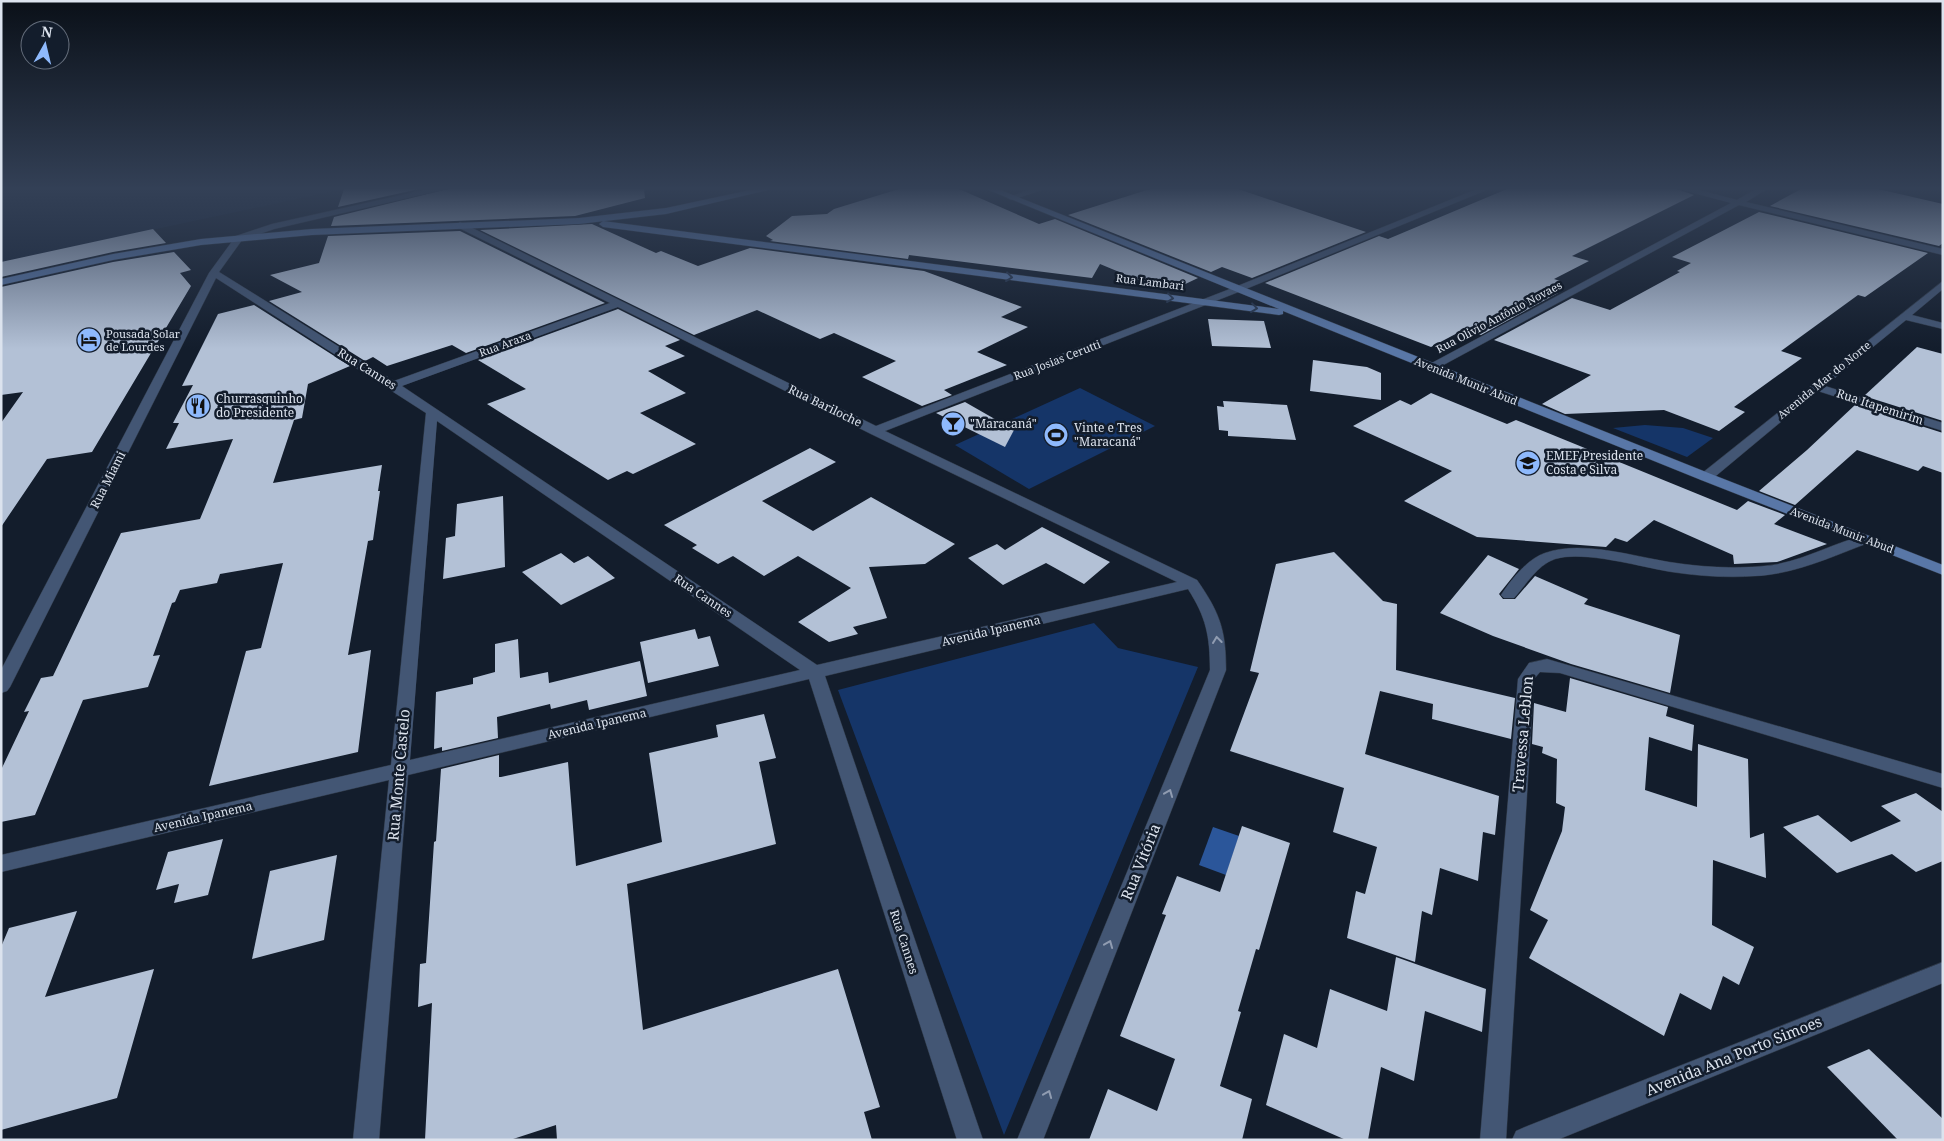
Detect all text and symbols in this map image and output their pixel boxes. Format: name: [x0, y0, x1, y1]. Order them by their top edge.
north arrow: [20, 20, 70, 70]
text: N: [40, 21, 54, 42]
street label: Rua Lambari: [1115, 270, 1185, 293]
one-way arrow: [1006, 271, 1014, 282]
street label: Rua Olivio Antônio Novaes: [1433, 277, 1564, 356]
one-way arrow: [1166, 292, 1175, 302]
one-way arrow: [1250, 302, 1258, 313]
place label: Pousada Solar de Lourdes: [106, 326, 181, 354]
hotel icon: Pousada Solar de Lourdes: [76, 327, 102, 353]
street label: Rua Araxa: [477, 327, 533, 360]
street label: Rua Josias Cerutti: [1011, 336, 1103, 383]
street label: Avenida Mar do Norte: [1774, 337, 1874, 422]
street label: Rua Cannes: [334, 344, 400, 393]
street label: Avenida Munir Abud: [1412, 353, 1520, 408]
street label: Rua Bariloche: [786, 380, 865, 431]
street label: Rua Itapemirim: [1834, 384, 1926, 429]
place label: Churrasquinho do Presidente: [216, 390, 303, 421]
restaurant icon: Churrasquinho do Presidente: [185, 393, 211, 419]
bar icon: "Maracaná": [940, 411, 966, 437]
place label: "Maracaná": [970, 415, 1037, 432]
place label: Vinte e Tres "Maracaná": [1074, 419, 1142, 450]
sports icon: Vinte e Tres "Maracaná": [1043, 422, 1069, 448]
place label: EMEF Presidente Costa e Silva: [1546, 447, 1643, 478]
street label: Rua Miami: [86, 448, 129, 511]
school or university icon: EMEF Presidente Costa e Silva: [1515, 450, 1541, 476]
street label: Avenida Munir Abud: [1788, 503, 1896, 556]
street label: Rua Cannes: [671, 570, 736, 621]
street label: Avenida Ipanema: [940, 611, 1042, 650]
one-way arrow: [1212, 635, 1223, 643]
street label: Travessa Leblon: [1507, 675, 1537, 793]
street label: Avenida Ipanema: [546, 704, 648, 743]
street label: Rua Monte Castelo: [382, 708, 414, 842]
one-way arrow: [1163, 789, 1173, 797]
street label: Avenida Ipanema: [152, 797, 254, 836]
street label: Rua Vitória: [1116, 820, 1164, 903]
street label: Rua Cannes: [886, 907, 923, 976]
one-way arrow: [1103, 940, 1113, 948]
street label: Avenida Ana Porto Simoes: [1643, 1010, 1825, 1100]
one-way arrow: [1043, 1091, 1053, 1099]

